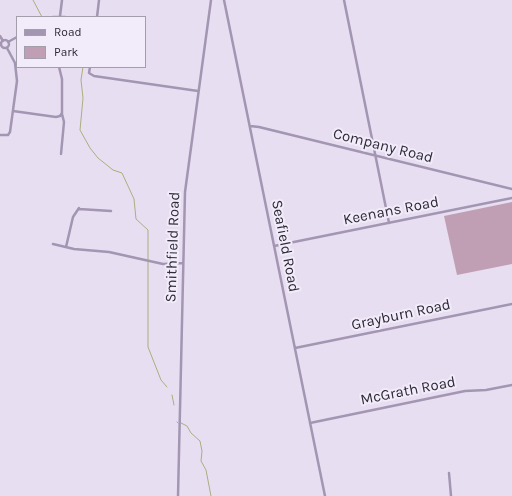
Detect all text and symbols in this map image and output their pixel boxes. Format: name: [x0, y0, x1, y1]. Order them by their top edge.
legend: [16, 16, 146, 68]
text: Road: [54, 25, 82, 39]
text: Park: [54, 45, 78, 59]
street label: Company Road: [331, 125, 435, 167]
street label: Smithfield Road: [162, 191, 184, 303]
street label: Keenans Road: [342, 193, 440, 229]
street label: Seafield Road: [267, 198, 303, 294]
street label: Grayburn Road: [350, 296, 452, 334]
street label: McGrath Road: [359, 373, 457, 409]

